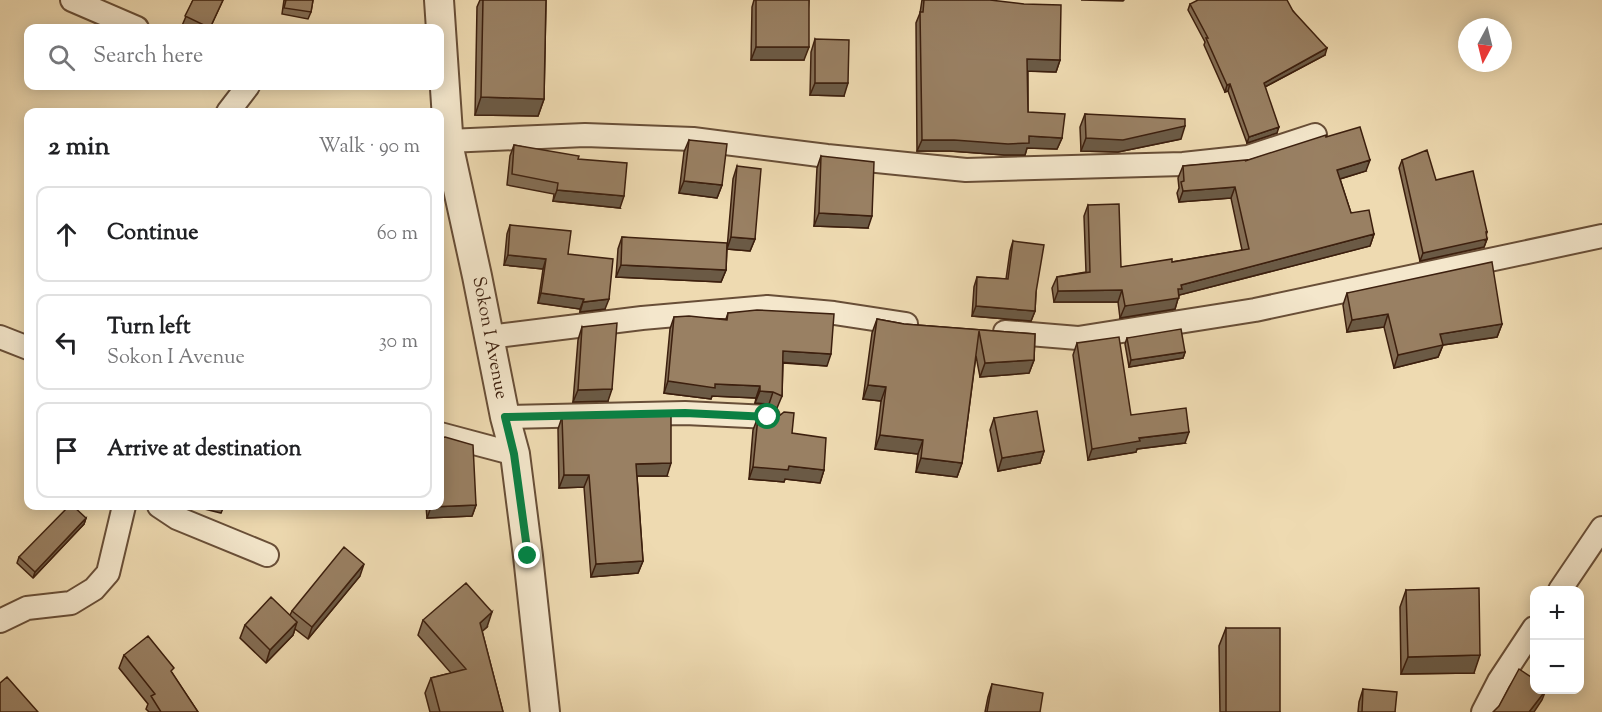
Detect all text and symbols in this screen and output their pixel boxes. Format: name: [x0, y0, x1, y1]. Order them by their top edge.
north arrow: [1458, 18, 1512, 72]
search box: [24, 24, 444, 90]
icon: search: [45, 41, 78, 74]
text: Search here: [93, 41, 203, 73]
text: 2 min: [48, 129, 110, 166]
text: Walk · 90 m: [318, 133, 420, 162]
icon: ahead: [50, 218, 83, 251]
text: Continue: [107, 218, 198, 250]
text: 60 m: [377, 220, 418, 249]
street label: Sokon I Avenue: [464, 275, 514, 401]
text: Turn left: [107, 312, 190, 344]
icon: left: [50, 326, 83, 359]
text: 30 m: [379, 328, 418, 357]
text: Sokon I Avenue: [107, 344, 245, 373]
route start: [754, 403, 780, 429]
icon: arrive: [50, 434, 83, 467]
text: Arrive at destination: [107, 434, 302, 466]
route end: [514, 542, 540, 568]
map controls: [1530, 586, 1584, 694]
button: +: [1530, 586, 1584, 640]
button: −: [1530, 640, 1584, 694]

